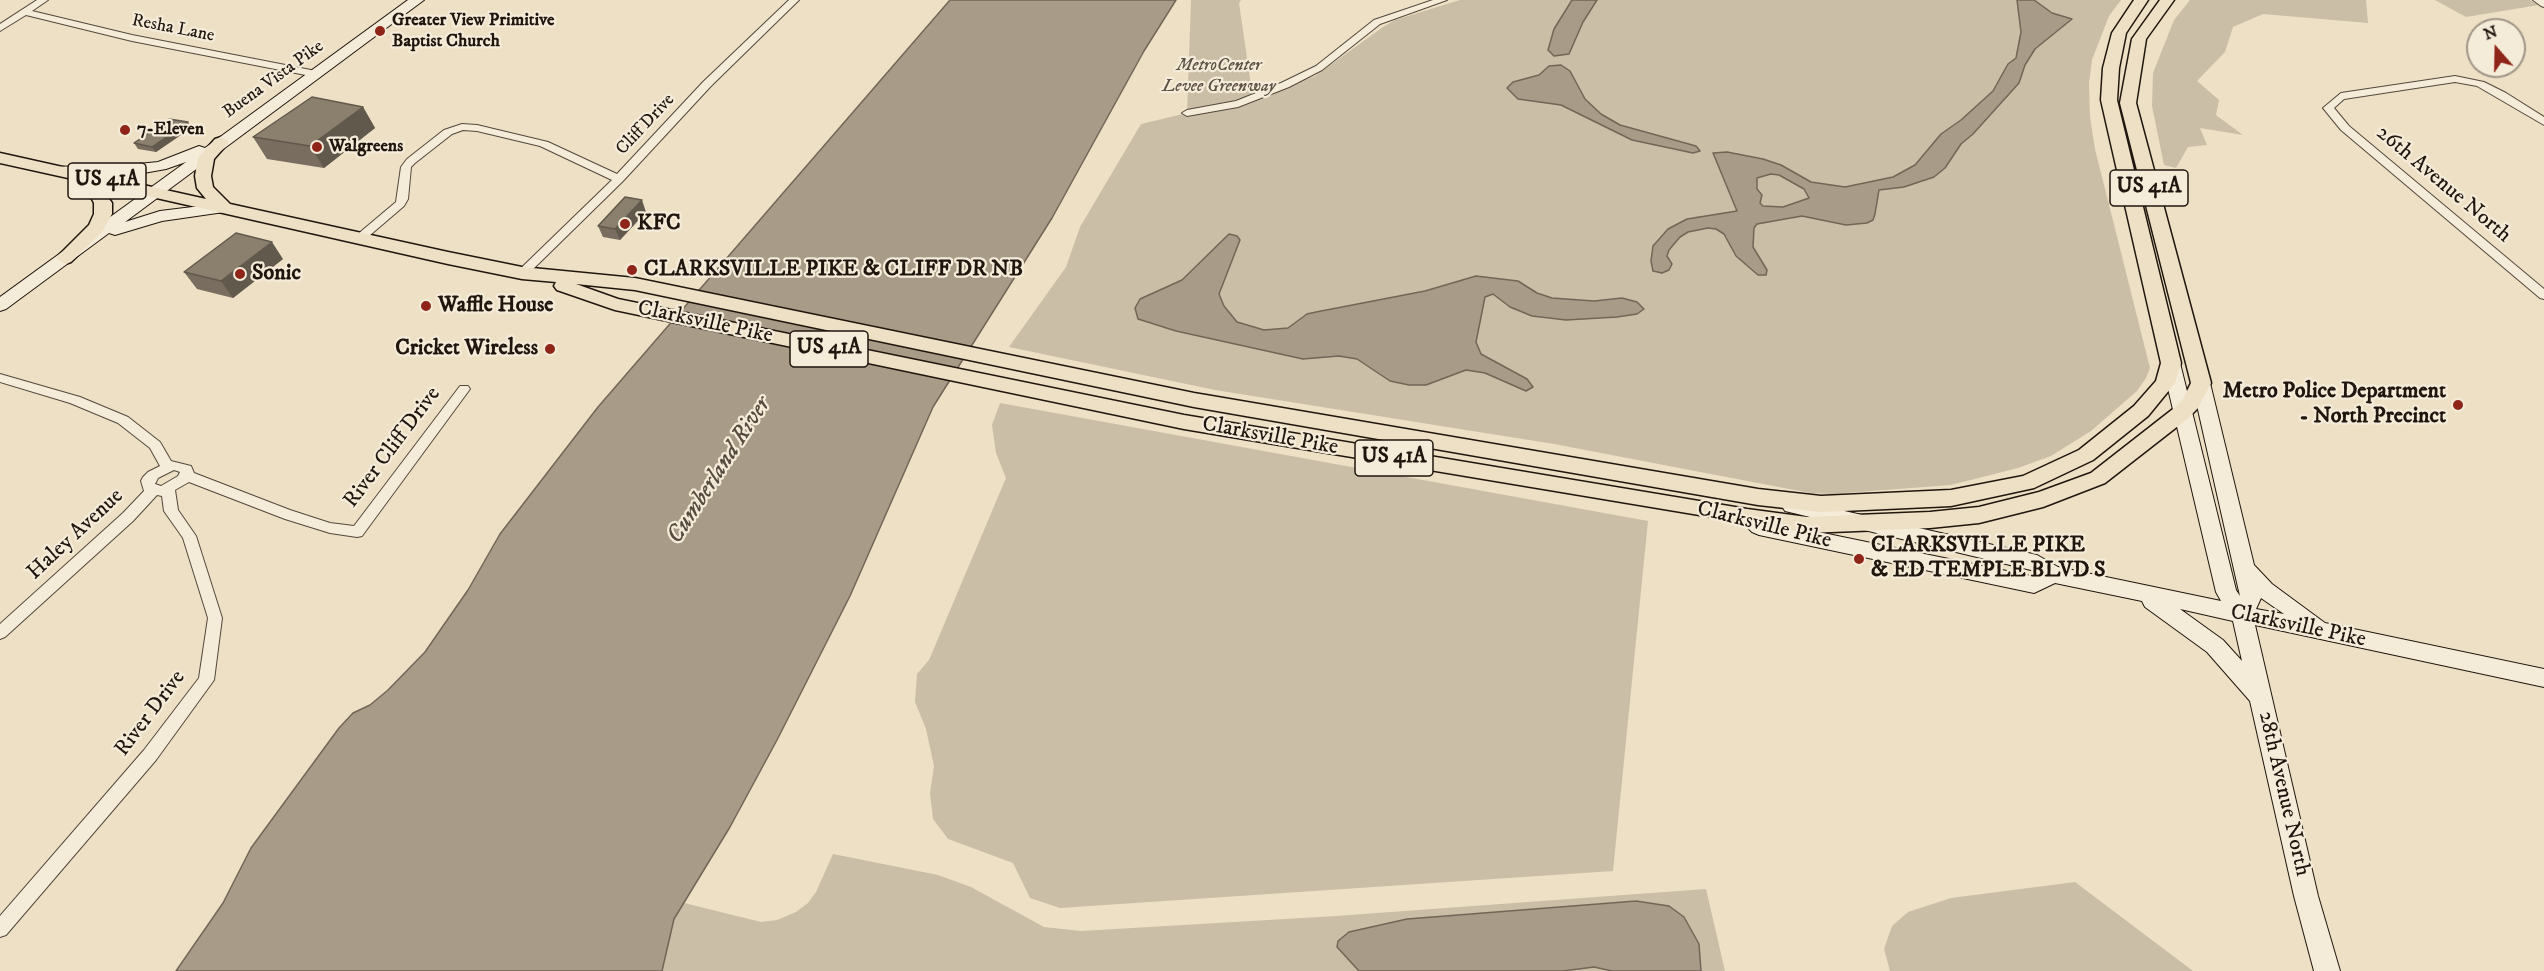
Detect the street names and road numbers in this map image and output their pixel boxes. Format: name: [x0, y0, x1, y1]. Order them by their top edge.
street label: Resha Lane: [130, 10, 216, 48]
street label: Buena Vista Pike: [220, 36, 328, 124]
street label: Cliff Drive: [612, 90, 680, 160]
street label: 26th Avenue North: [2370, 121, 2516, 249]
road number: US 41A: [68, 163, 146, 199]
road number: US 41A: [2110, 170, 2188, 206]
street label: Clarksville Pike: [635, 296, 775, 350]
road number: US 41A: [790, 331, 868, 367]
street label: River Cliff Drive: [339, 382, 447, 514]
street label: Clarksville Pike: [1200, 412, 1340, 462]
road number: US 41A: [1355, 440, 1433, 476]
street label: Haley Avenue: [22, 484, 130, 586]
street label: Clarksville Pike: [1694, 497, 1834, 555]
street label: Clarksville Pike: [2228, 600, 2368, 654]
street label: River Drive: [110, 666, 192, 762]
street label: 28th Avenue North: [2251, 709, 2315, 879]

